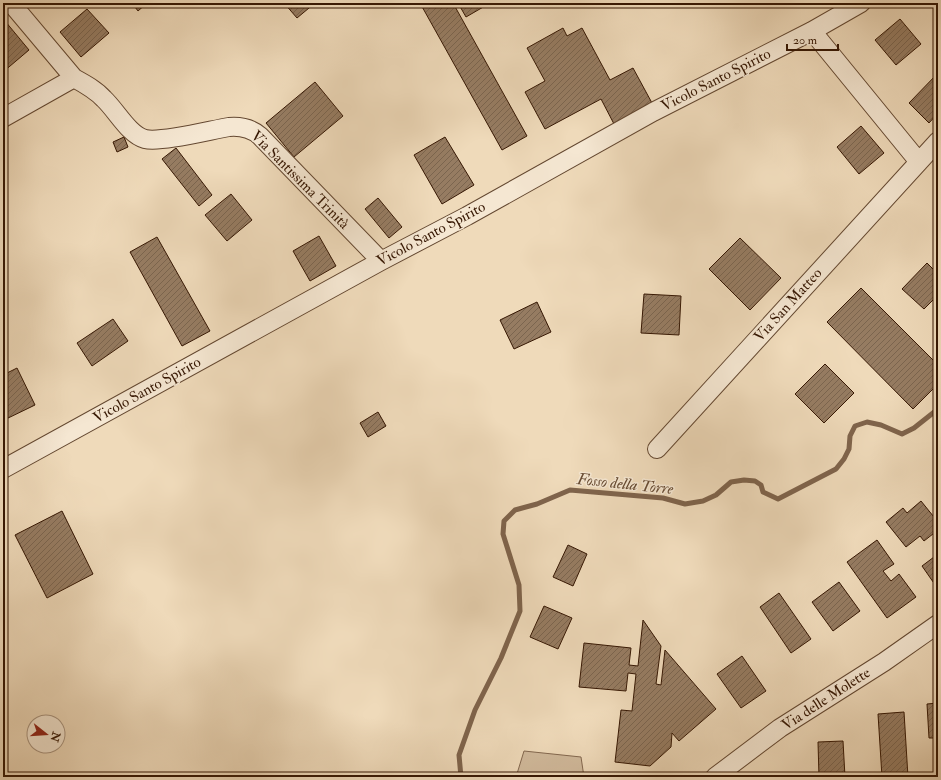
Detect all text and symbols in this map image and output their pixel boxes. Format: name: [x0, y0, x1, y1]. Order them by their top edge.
scale bar: [787, 26, 838, 52]
text: 20 m: [793, 33, 818, 48]
street label: Vicolo Santo Spirito: [658, 44, 774, 117]
street label: Via Santissima Trinità: [247, 127, 354, 234]
street label: Vicolo Santo Spirito: [373, 197, 489, 272]
street label: Via San Matteo: [750, 264, 826, 346]
street label: Vicolo Santo Spirito: [90, 352, 205, 428]
water label: Fosso della Torre: [575, 469, 675, 499]
street label: Via delle Molette: [778, 663, 874, 735]
north arrow: [26, 714, 66, 754]
text: N: [47, 729, 63, 744]

